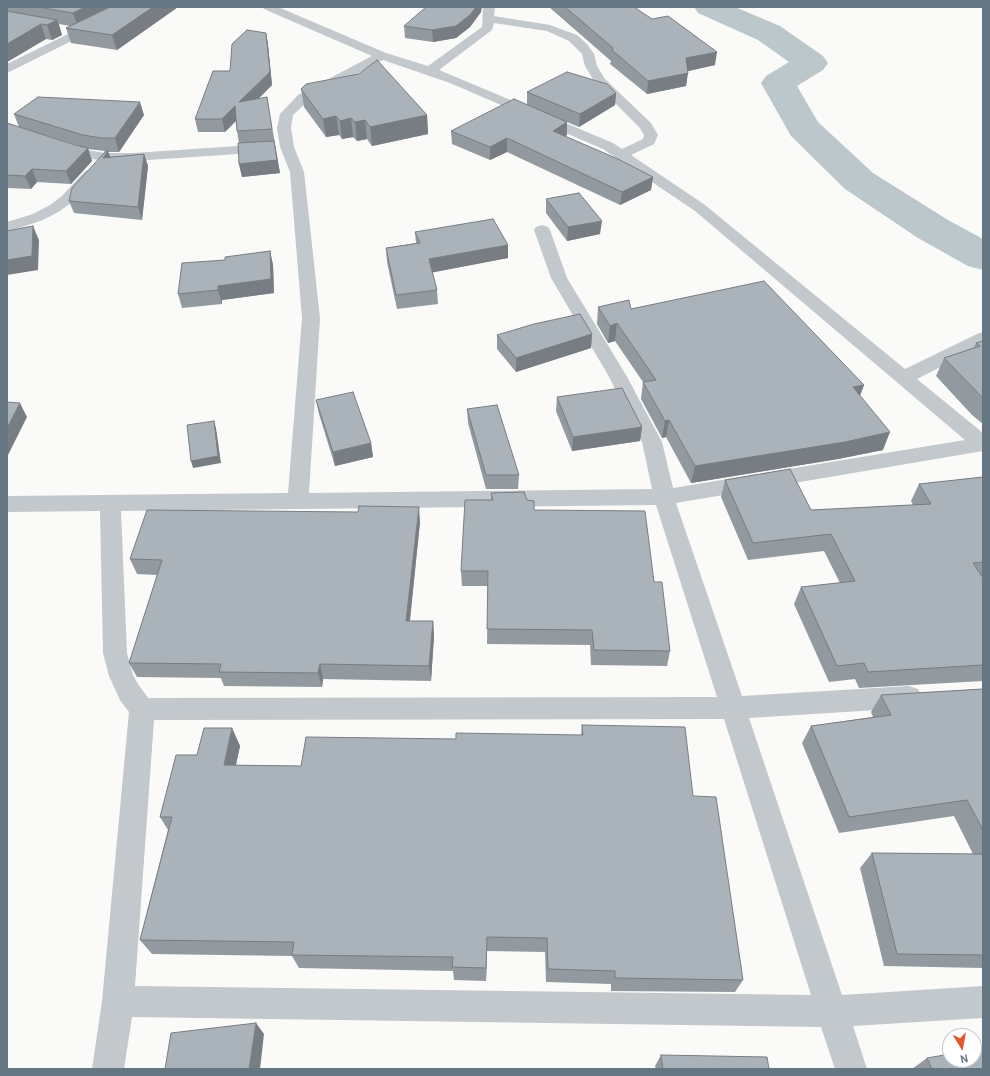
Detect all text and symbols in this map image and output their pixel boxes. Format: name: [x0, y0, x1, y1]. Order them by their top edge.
north arrow: [942, 1028, 982, 1068]
text: N: [959, 1051, 969, 1066]

